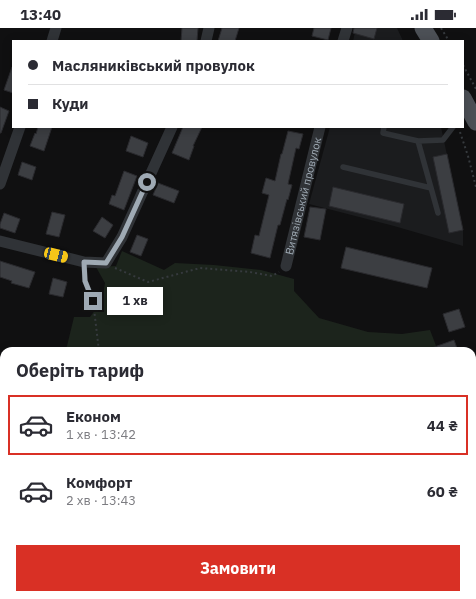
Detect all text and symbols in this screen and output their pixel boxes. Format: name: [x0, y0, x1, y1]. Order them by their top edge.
text: 13:40: [20, 5, 61, 24]
text: Масляниківський провулок: [52, 56, 255, 75]
text: Куди: [52, 94, 89, 113]
street label: Витязівський провулок: [282, 136, 324, 256]
route start: [138, 173, 156, 191]
car: [43, 246, 69, 264]
callout: 1 хв: [107, 287, 163, 315]
route end: [84, 292, 102, 310]
text: 1 хв: [122, 292, 148, 309]
text: Оберіть тариф: [16, 359, 144, 382]
icon: car: [18, 407, 54, 443]
text: Економ: [66, 407, 121, 426]
text: 44 ₴: [427, 416, 458, 435]
text: 1 хв · 13:42: [66, 426, 136, 443]
icon: car: [18, 473, 54, 509]
text: Комфорт: [66, 473, 132, 492]
text: 60 ₴: [427, 482, 458, 501]
text: 2 хв · 13:43: [66, 492, 136, 509]
button: Замовити: [16, 545, 460, 591]

